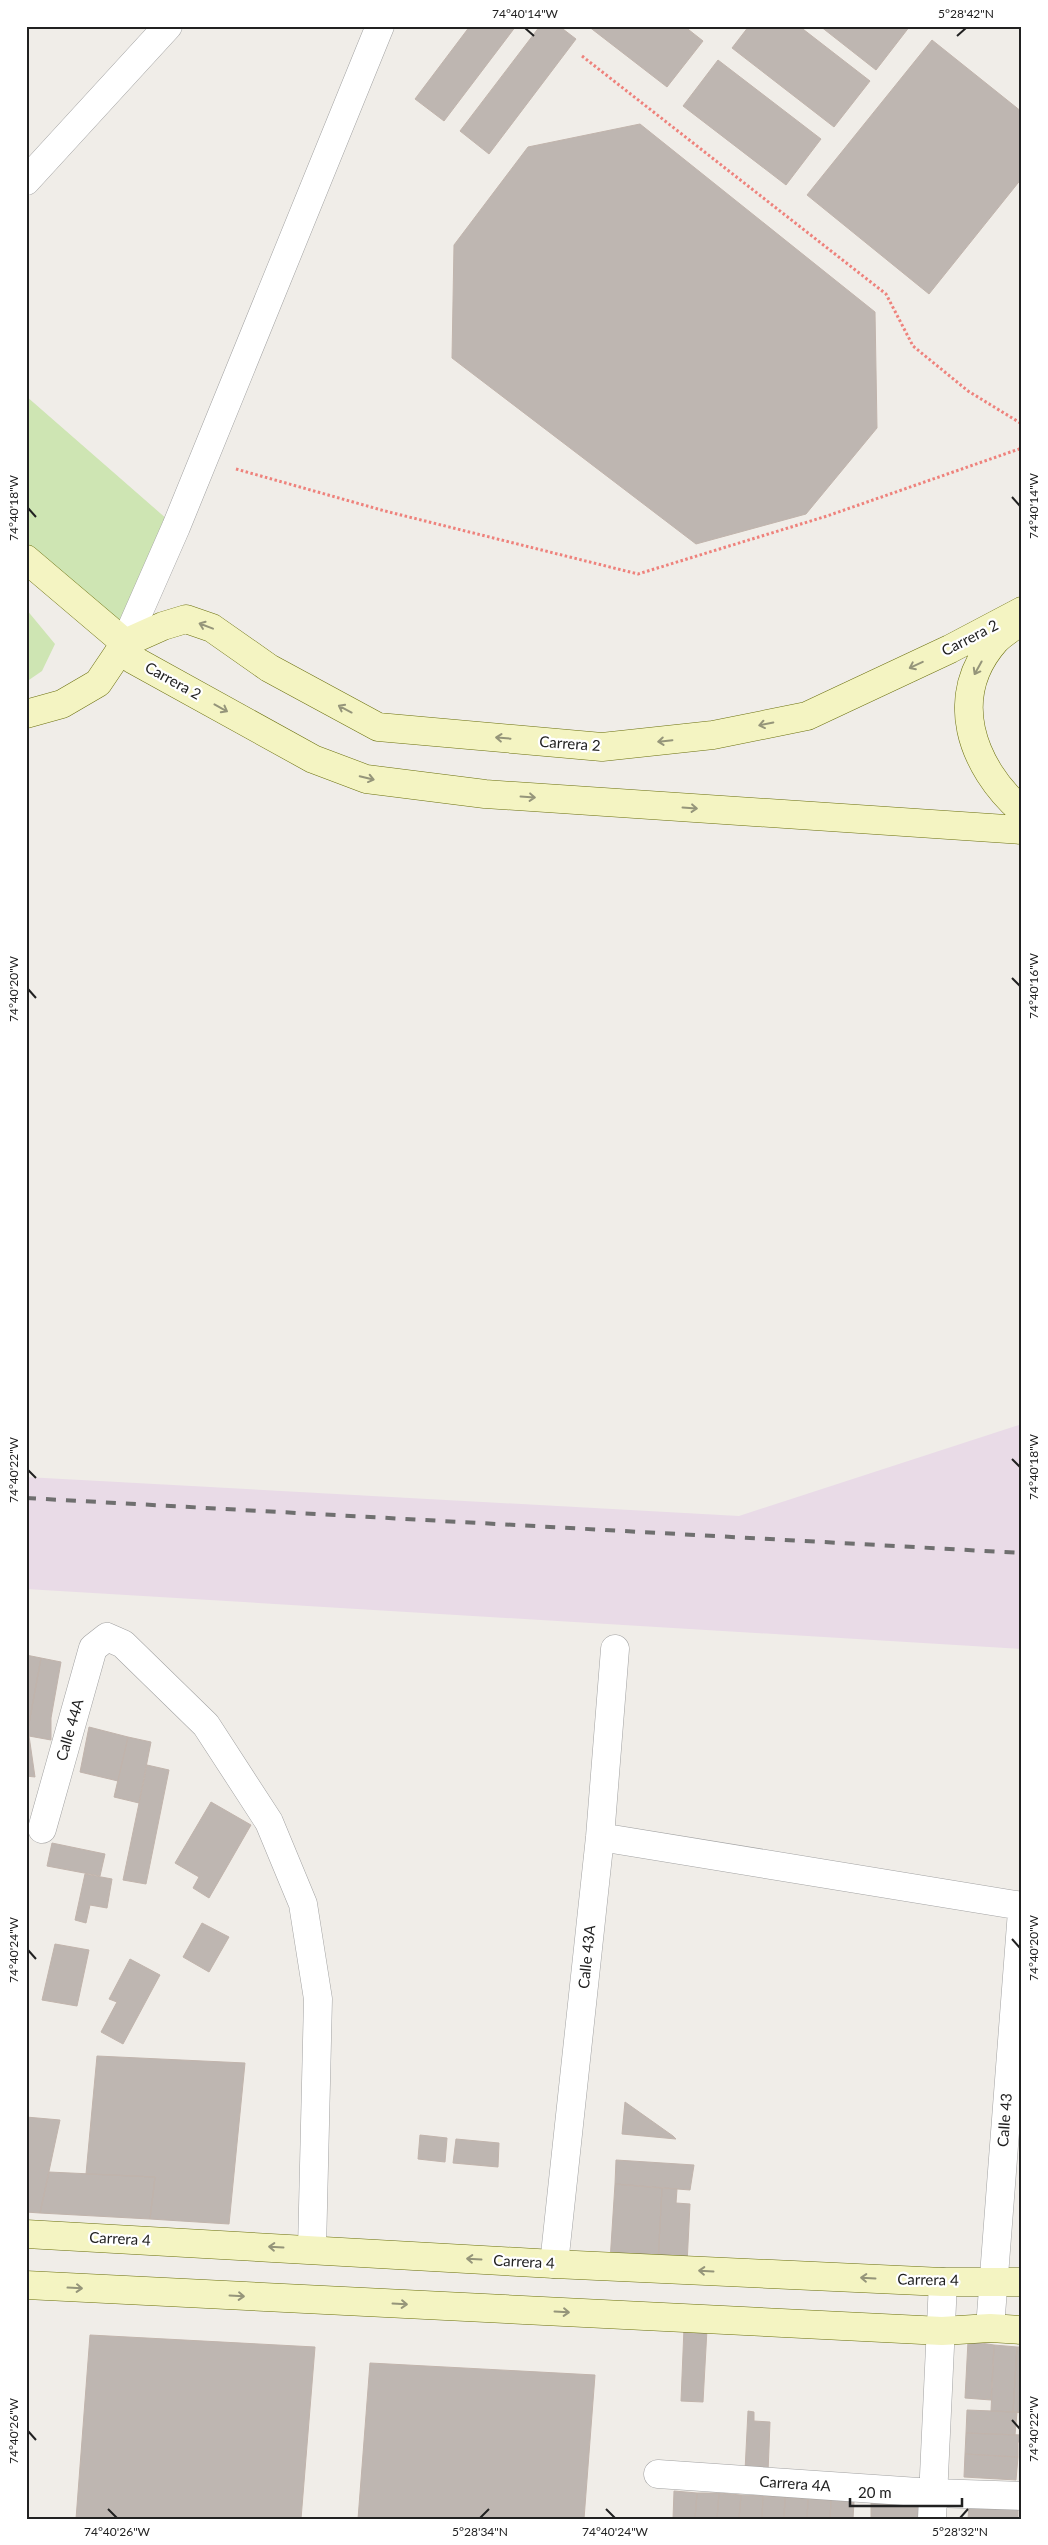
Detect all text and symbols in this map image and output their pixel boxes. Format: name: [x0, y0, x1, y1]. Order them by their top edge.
text: 74°40'14"W: [492, 6, 559, 21]
text: 5°28'42"N: [938, 6, 994, 21]
text: 74°40'14"W: [1026, 472, 1041, 539]
text: 74°40'18"W: [6, 474, 21, 541]
street label: Carrera 2: [938, 615, 1001, 659]
one-way arrow: [199, 621, 214, 630]
street label: Carrera 2: [142, 657, 205, 703]
one-way arrow: [909, 660, 924, 670]
one-way arrow: [973, 661, 983, 676]
one-way arrow: [214, 703, 228, 713]
one-way arrow: [338, 704, 353, 714]
one-way arrow: [758, 720, 774, 730]
street label: Carrera 2: [539, 732, 601, 754]
one-way arrow: [495, 733, 511, 743]
one-way arrow: [657, 736, 673, 745]
one-way arrow: [358, 774, 374, 783]
one-way arrow: [520, 792, 536, 802]
one-way arrow: [682, 803, 698, 812]
text: 74°40'16"W: [1026, 952, 1041, 1019]
text: 74°40'20"W: [6, 955, 21, 1022]
text: 74°40'18"W: [1026, 1433, 1041, 1500]
text: 74°40'22"W: [6, 1436, 21, 1503]
street label: Calle 44A: [52, 1696, 87, 1763]
text: 74°40'20"W: [1026, 1914, 1041, 1981]
text: 74°40'24"W: [6, 1916, 21, 1983]
street label: Calle 43A: [574, 1923, 598, 1990]
street label: Calle 43: [993, 2093, 1015, 2147]
street label: Carrera 4: [89, 2227, 151, 2249]
one-way arrow: [269, 2243, 285, 2252]
street label: Carrera 4: [493, 2250, 555, 2272]
one-way arrow: [466, 2255, 482, 2264]
one-way arrow: [698, 2266, 714, 2275]
street label: Carrera 4: [897, 2269, 959, 2289]
one-way arrow: [860, 2274, 876, 2283]
one-way arrow: [67, 2283, 83, 2292]
one-way arrow: [229, 2291, 245, 2300]
one-way arrow: [391, 2299, 407, 2308]
one-way arrow: [554, 2307, 570, 2316]
text: 74°40'22"W: [1026, 2395, 1041, 2462]
text: 74°40'26"W: [6, 2397, 21, 2464]
street label: Carrera 4A: [759, 2472, 832, 2495]
scale bar: [850, 2475, 963, 2507]
text: 20 m: [858, 2483, 892, 2501]
text: 74°40'26"W: [84, 2524, 151, 2539]
text: 5°28'34"N: [452, 2524, 508, 2539]
text: 74°40'24"W: [582, 2524, 649, 2539]
text: 5°28'32"N: [932, 2524, 988, 2539]

